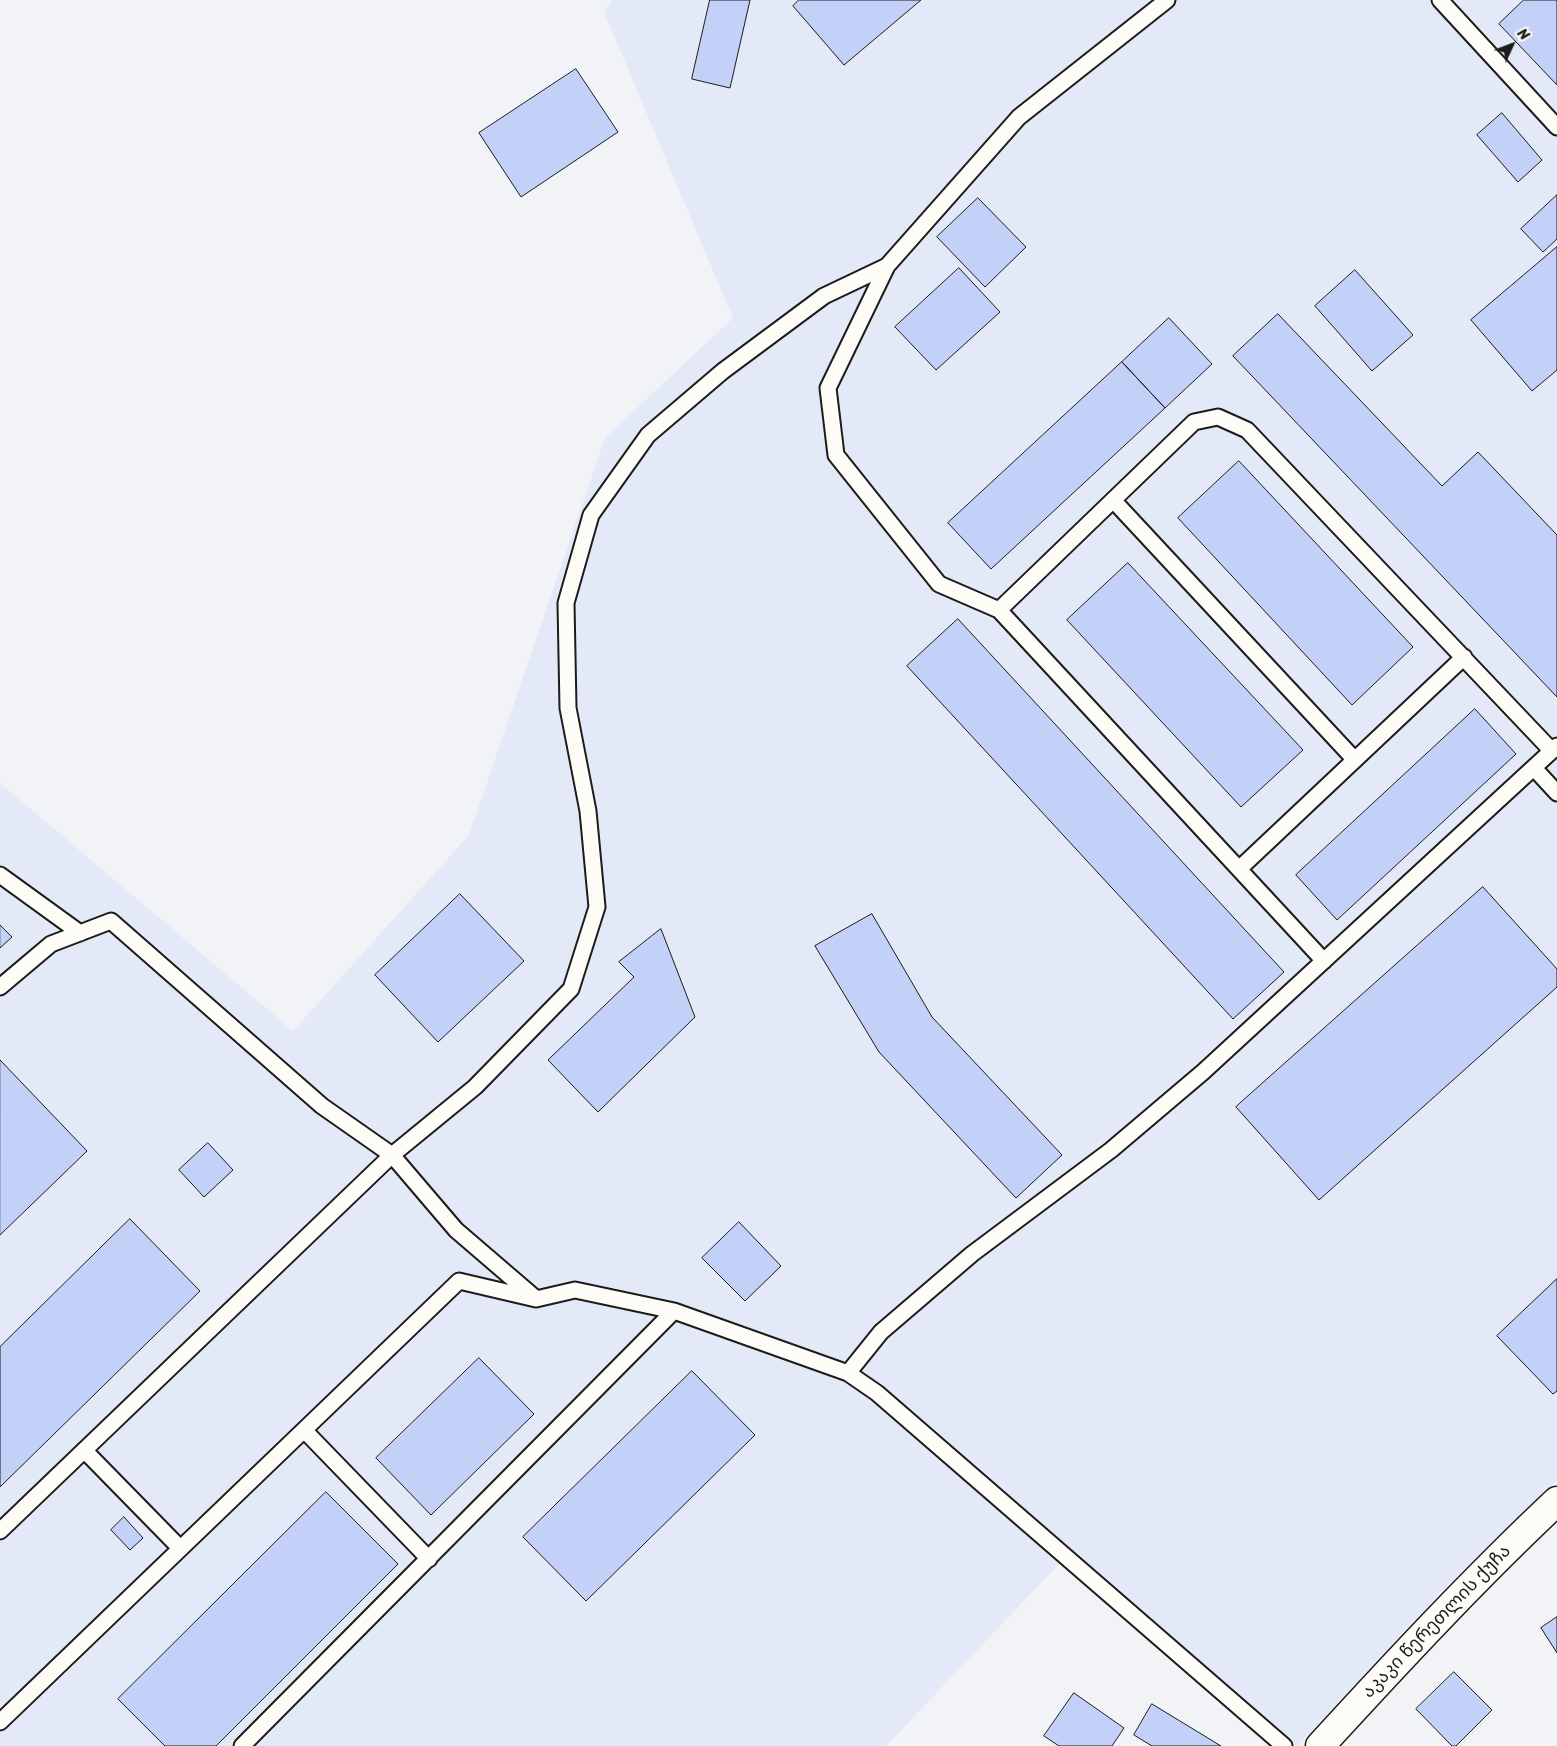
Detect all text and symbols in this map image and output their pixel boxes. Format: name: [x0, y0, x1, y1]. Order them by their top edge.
north arrow: [1487, 20, 1537, 70]
text: N: [1511, 22, 1536, 46]
street label: აკაკი წერეთლის ქუჩა: [1358, 1541, 1516, 1703]

